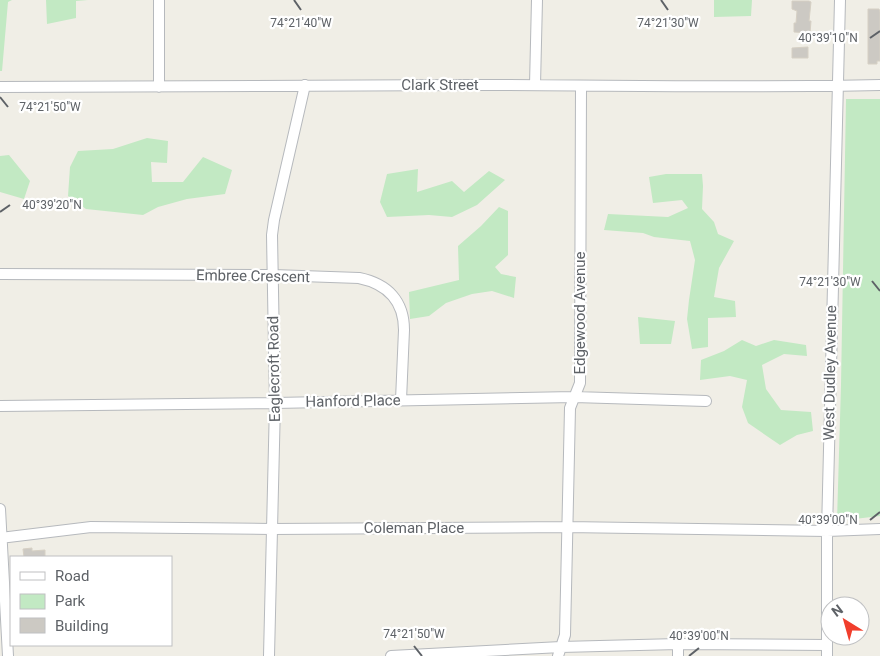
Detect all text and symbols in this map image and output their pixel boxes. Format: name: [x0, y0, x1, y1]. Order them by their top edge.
text: 74°21'40"W: [270, 16, 332, 30]
text: 74°21'30"W: [637, 16, 699, 30]
text: 40°39'10"N: [798, 31, 858, 45]
street label: Clark Street: [401, 76, 479, 94]
text: 74°21'50"W: [19, 100, 81, 114]
text: 40°39'20"N: [22, 198, 82, 212]
street label: Edgewood Avenue: [571, 252, 589, 374]
street label: Embree Crescent: [196, 266, 310, 286]
text: 74°21'30"W: [799, 275, 861, 289]
street label: West Dudley Avenue: [820, 305, 840, 441]
street label: Eaglecroft Road: [264, 316, 284, 422]
street label: Hanford Place: [305, 391, 401, 411]
text: 40°39'00"N: [798, 513, 858, 527]
street label: Coleman Place: [364, 519, 464, 537]
legend: [10, 556, 172, 646]
text: Road: [55, 567, 89, 585]
text: Park: [55, 592, 86, 610]
north arrow: [820, 596, 870, 646]
text: N: [828, 601, 846, 620]
text: Building: [55, 617, 109, 635]
text: 74°21'50"W: [383, 627, 445, 641]
text: 40°39'00"N: [669, 629, 729, 643]

